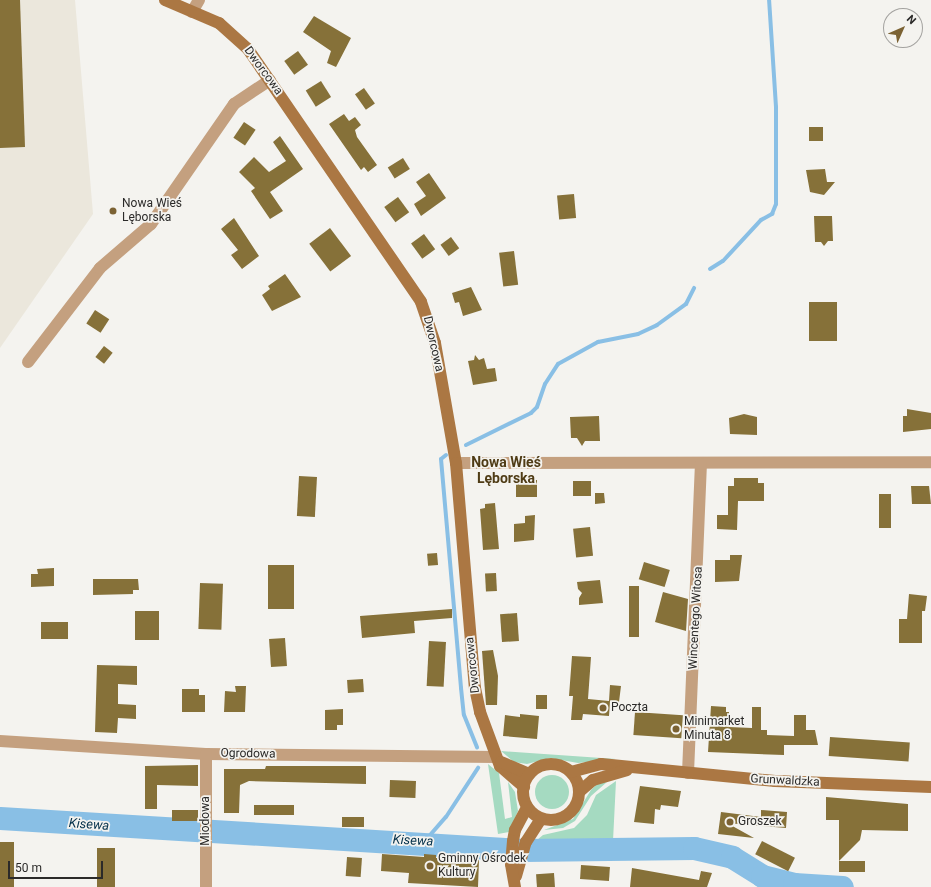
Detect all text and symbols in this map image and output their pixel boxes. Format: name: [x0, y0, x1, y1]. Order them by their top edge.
north arrow: [883, 8, 923, 48]
text: N: [904, 13, 918, 27]
street label: Dworcowa: [241, 44, 285, 98]
place label: Nowa Wieś Lęborska: [122, 197, 182, 225]
marker: Nowa Wieś Lęborska: [107, 205, 119, 217]
street label: Dworcowa: [420, 315, 446, 373]
district label: Nowa Wieś Lęborska: [471, 454, 541, 486]
street label: Wincentego Witosa: [686, 566, 706, 670]
street label: Dworcowa: [463, 636, 483, 694]
place label: Poczta: [611, 701, 648, 715]
marker: Poczta: [598, 703, 608, 713]
place label: Minimarket Minuta 8: [684, 715, 744, 743]
marker: Minimarket Minuta 8: [671, 724, 681, 734]
street label: Ogrodowa: [220, 746, 276, 762]
street label: Grunwaldzka: [750, 772, 820, 790]
street label: Miodowa: [199, 796, 213, 846]
place label: Groszek: [738, 815, 781, 829]
water label: Kisewa: [68, 816, 110, 834]
marker: Groszek: [725, 817, 735, 827]
water label: Kisewa: [392, 832, 434, 850]
place label: Gminny Ośrodek Kultury: [438, 852, 526, 880]
scale bar: [10, 853, 105, 879]
text: 50 m: [15, 861, 42, 875]
marker: Gminny Ośrodek Kultury: [425, 861, 435, 871]

